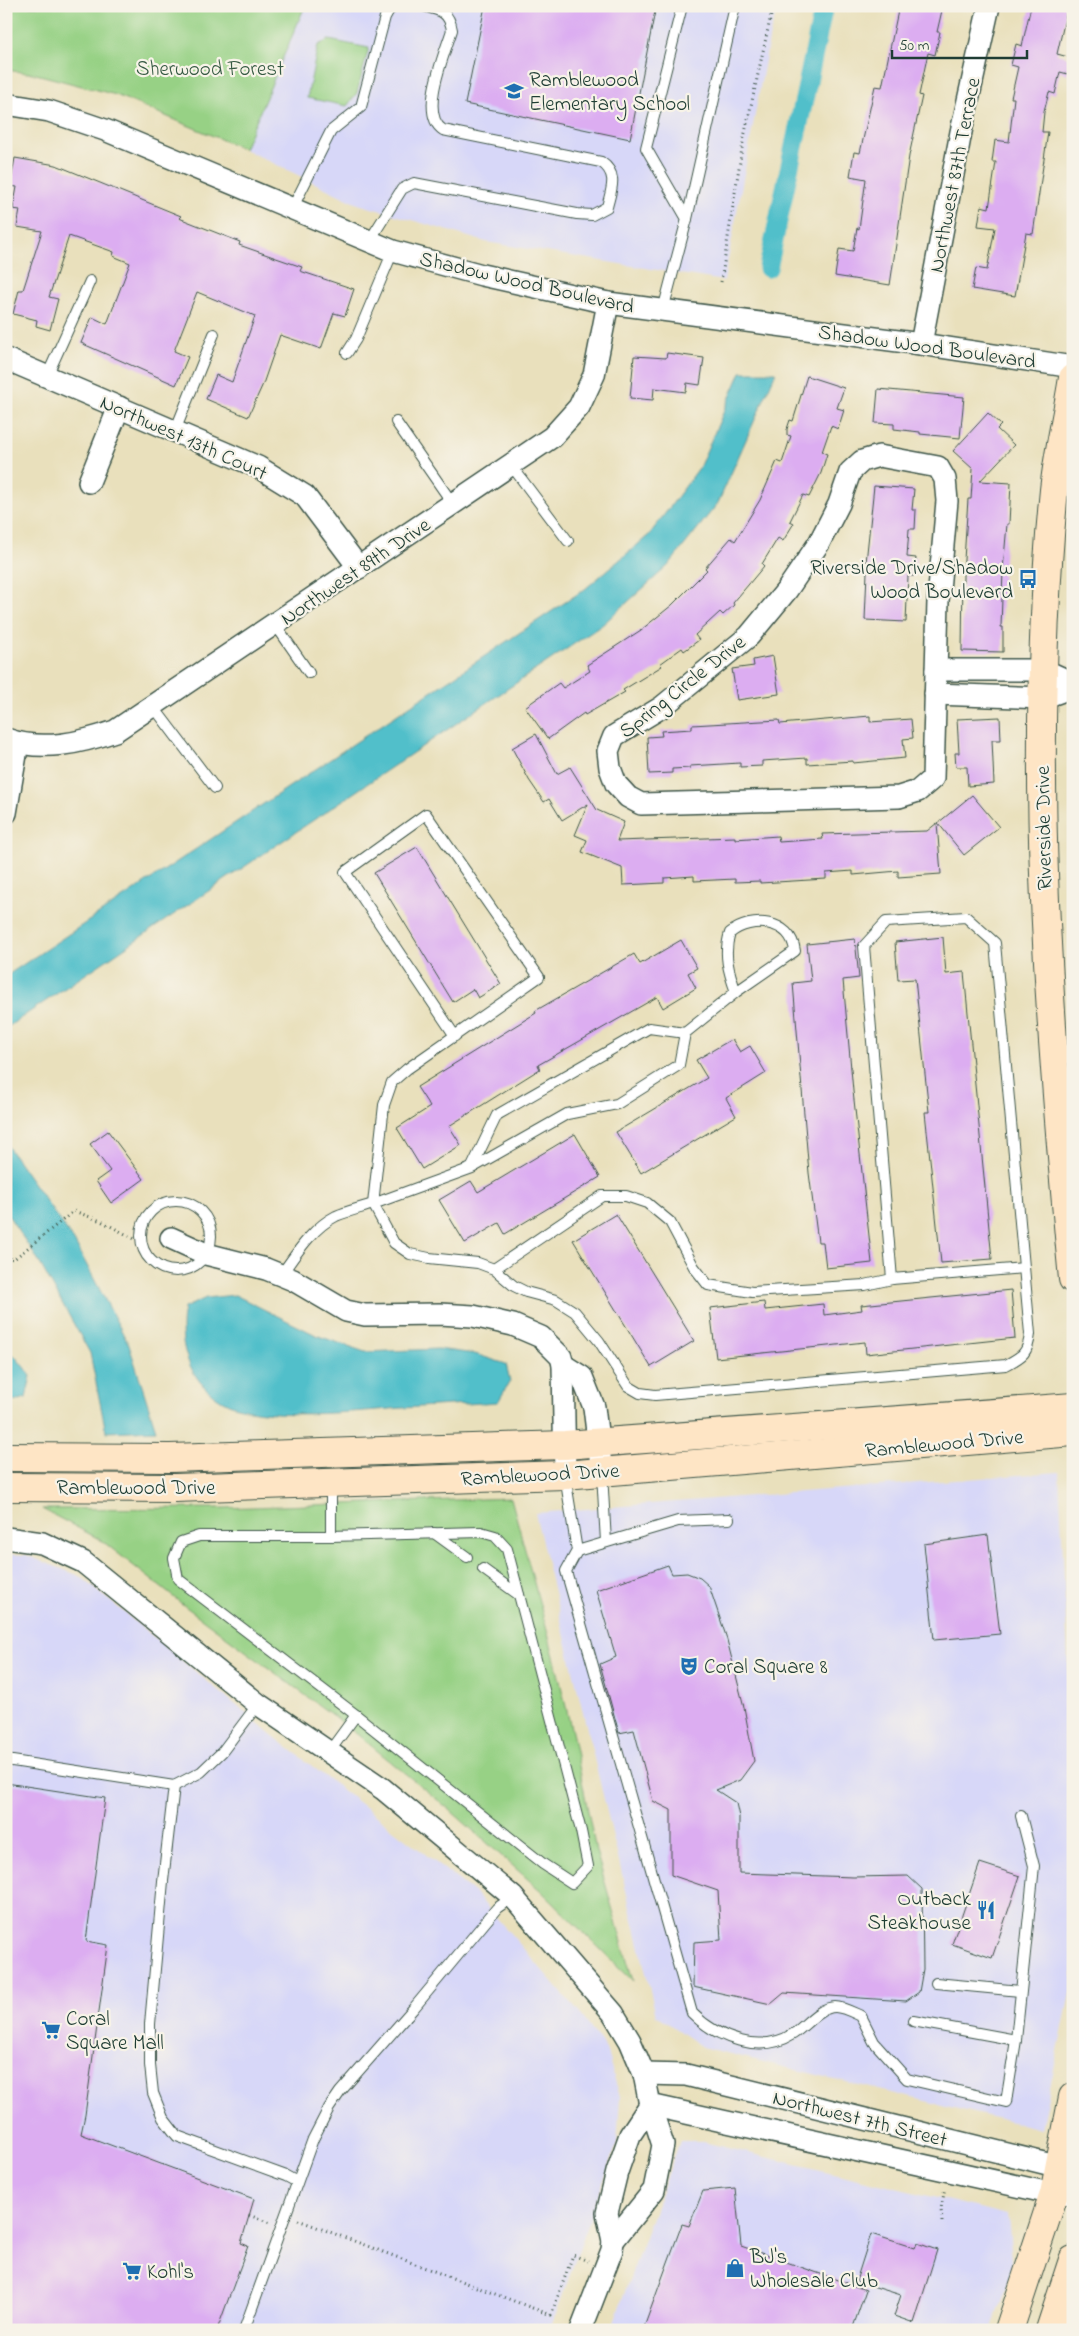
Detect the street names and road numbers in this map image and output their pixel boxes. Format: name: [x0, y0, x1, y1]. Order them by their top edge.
street label: Northwest 87th Terrace: [922, 75, 990, 276]
street label: Shadow Wood Boulevard: [416, 245, 637, 323]
street label: Shadow Wood Boulevard: [816, 318, 1038, 378]
street label: Northwest 13th Court: [95, 388, 272, 489]
street label: Northwest 89th Drive: [275, 511, 438, 634]
street label: Spring Circle Drive: [614, 628, 755, 748]
street label: Riverside Drive: [1029, 765, 1061, 891]
street label: Ramblewood Drive: [864, 1423, 1025, 1467]
street label: Ramblewood Drive: [460, 1457, 621, 1495]
street label: Ramblewood Drive: [57, 1474, 216, 1504]
street label: Northwest 7th Street: [769, 2084, 950, 2156]

